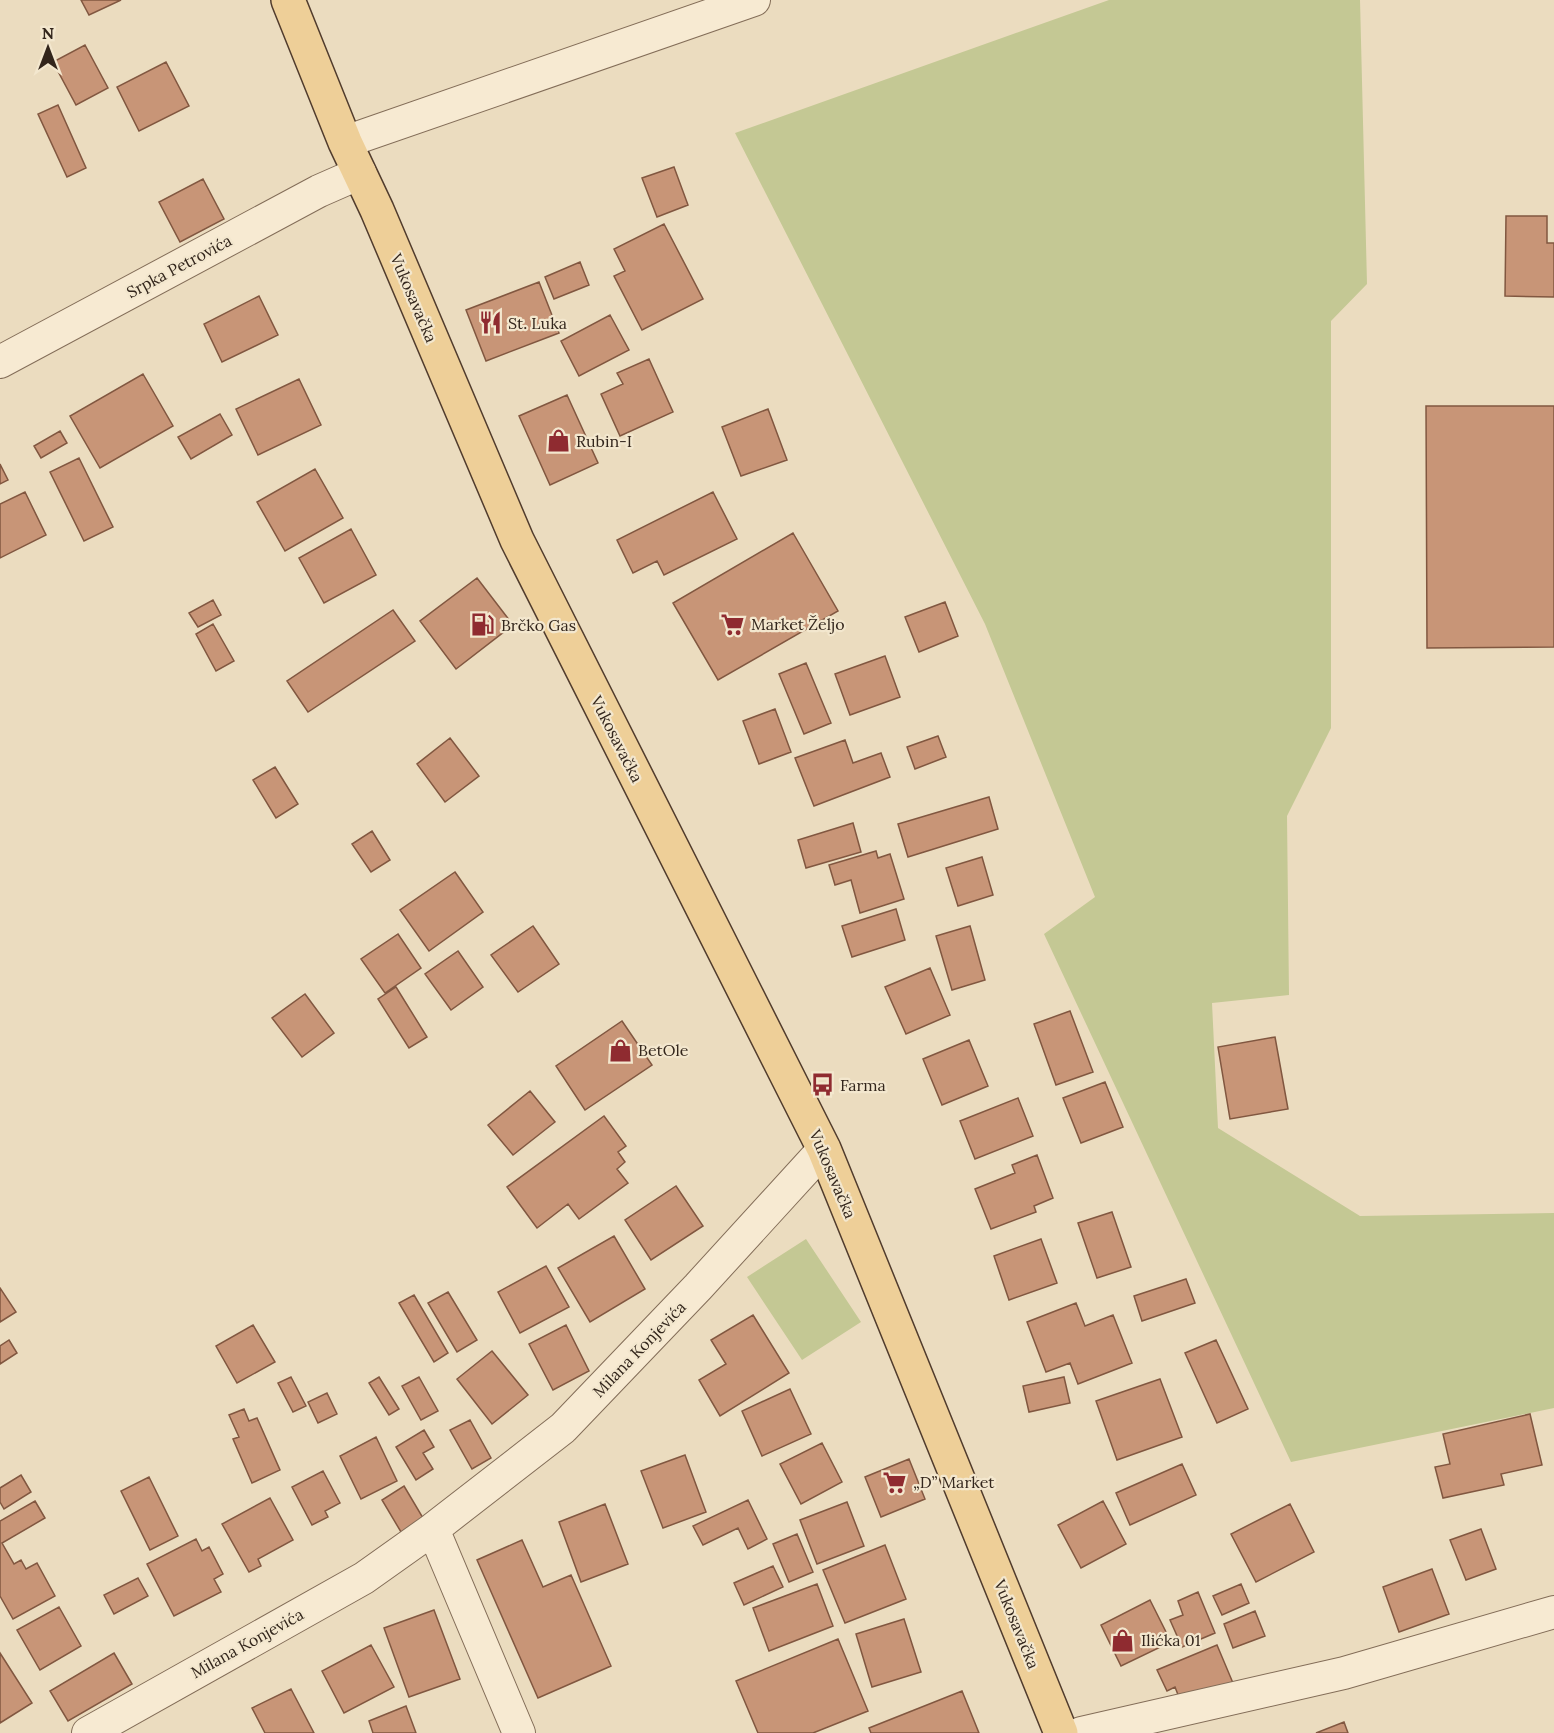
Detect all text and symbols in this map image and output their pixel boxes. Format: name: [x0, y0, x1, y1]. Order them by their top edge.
north arrow: [18, 18, 78, 78]
text: N: [42, 23, 54, 43]
street label: Srpka Petrovića: [123, 230, 235, 302]
street label: Vukosavačka: [386, 250, 442, 345]
restaurant icon: St. Luka: [477, 310, 503, 336]
place label: St. Luka: [508, 313, 567, 333]
shop icon: Rubin-I: [545, 428, 571, 454]
place label: Rubin-I: [576, 431, 632, 451]
supermarket icon: Market Željo: [720, 611, 746, 637]
fuel station icon: Brčko Gas: [470, 612, 496, 638]
place label: Market Željo: [751, 614, 845, 634]
place label: Brčko Gas: [501, 615, 576, 635]
street label: Vukosavačka: [586, 691, 647, 786]
shop icon: BetOle: [607, 1037, 633, 1063]
place label: BetOle: [638, 1040, 689, 1060]
bus stop icon: Farma: [809, 1072, 835, 1098]
place label: Farma: [840, 1075, 886, 1095]
street label: Vukosavačka: [805, 1126, 861, 1221]
street label: Milana Konjevića: [588, 1297, 690, 1401]
supermarket icon: „D” Market: [882, 1469, 908, 1495]
place label: „D” Market: [913, 1472, 995, 1492]
street label: Vukosavačka: [990, 1575, 1044, 1672]
street label: Milana Konjevića: [187, 1604, 307, 1682]
shop icon: Ilićka 01: [1110, 1627, 1136, 1653]
place label: Ilićka 01: [1141, 1630, 1201, 1650]

